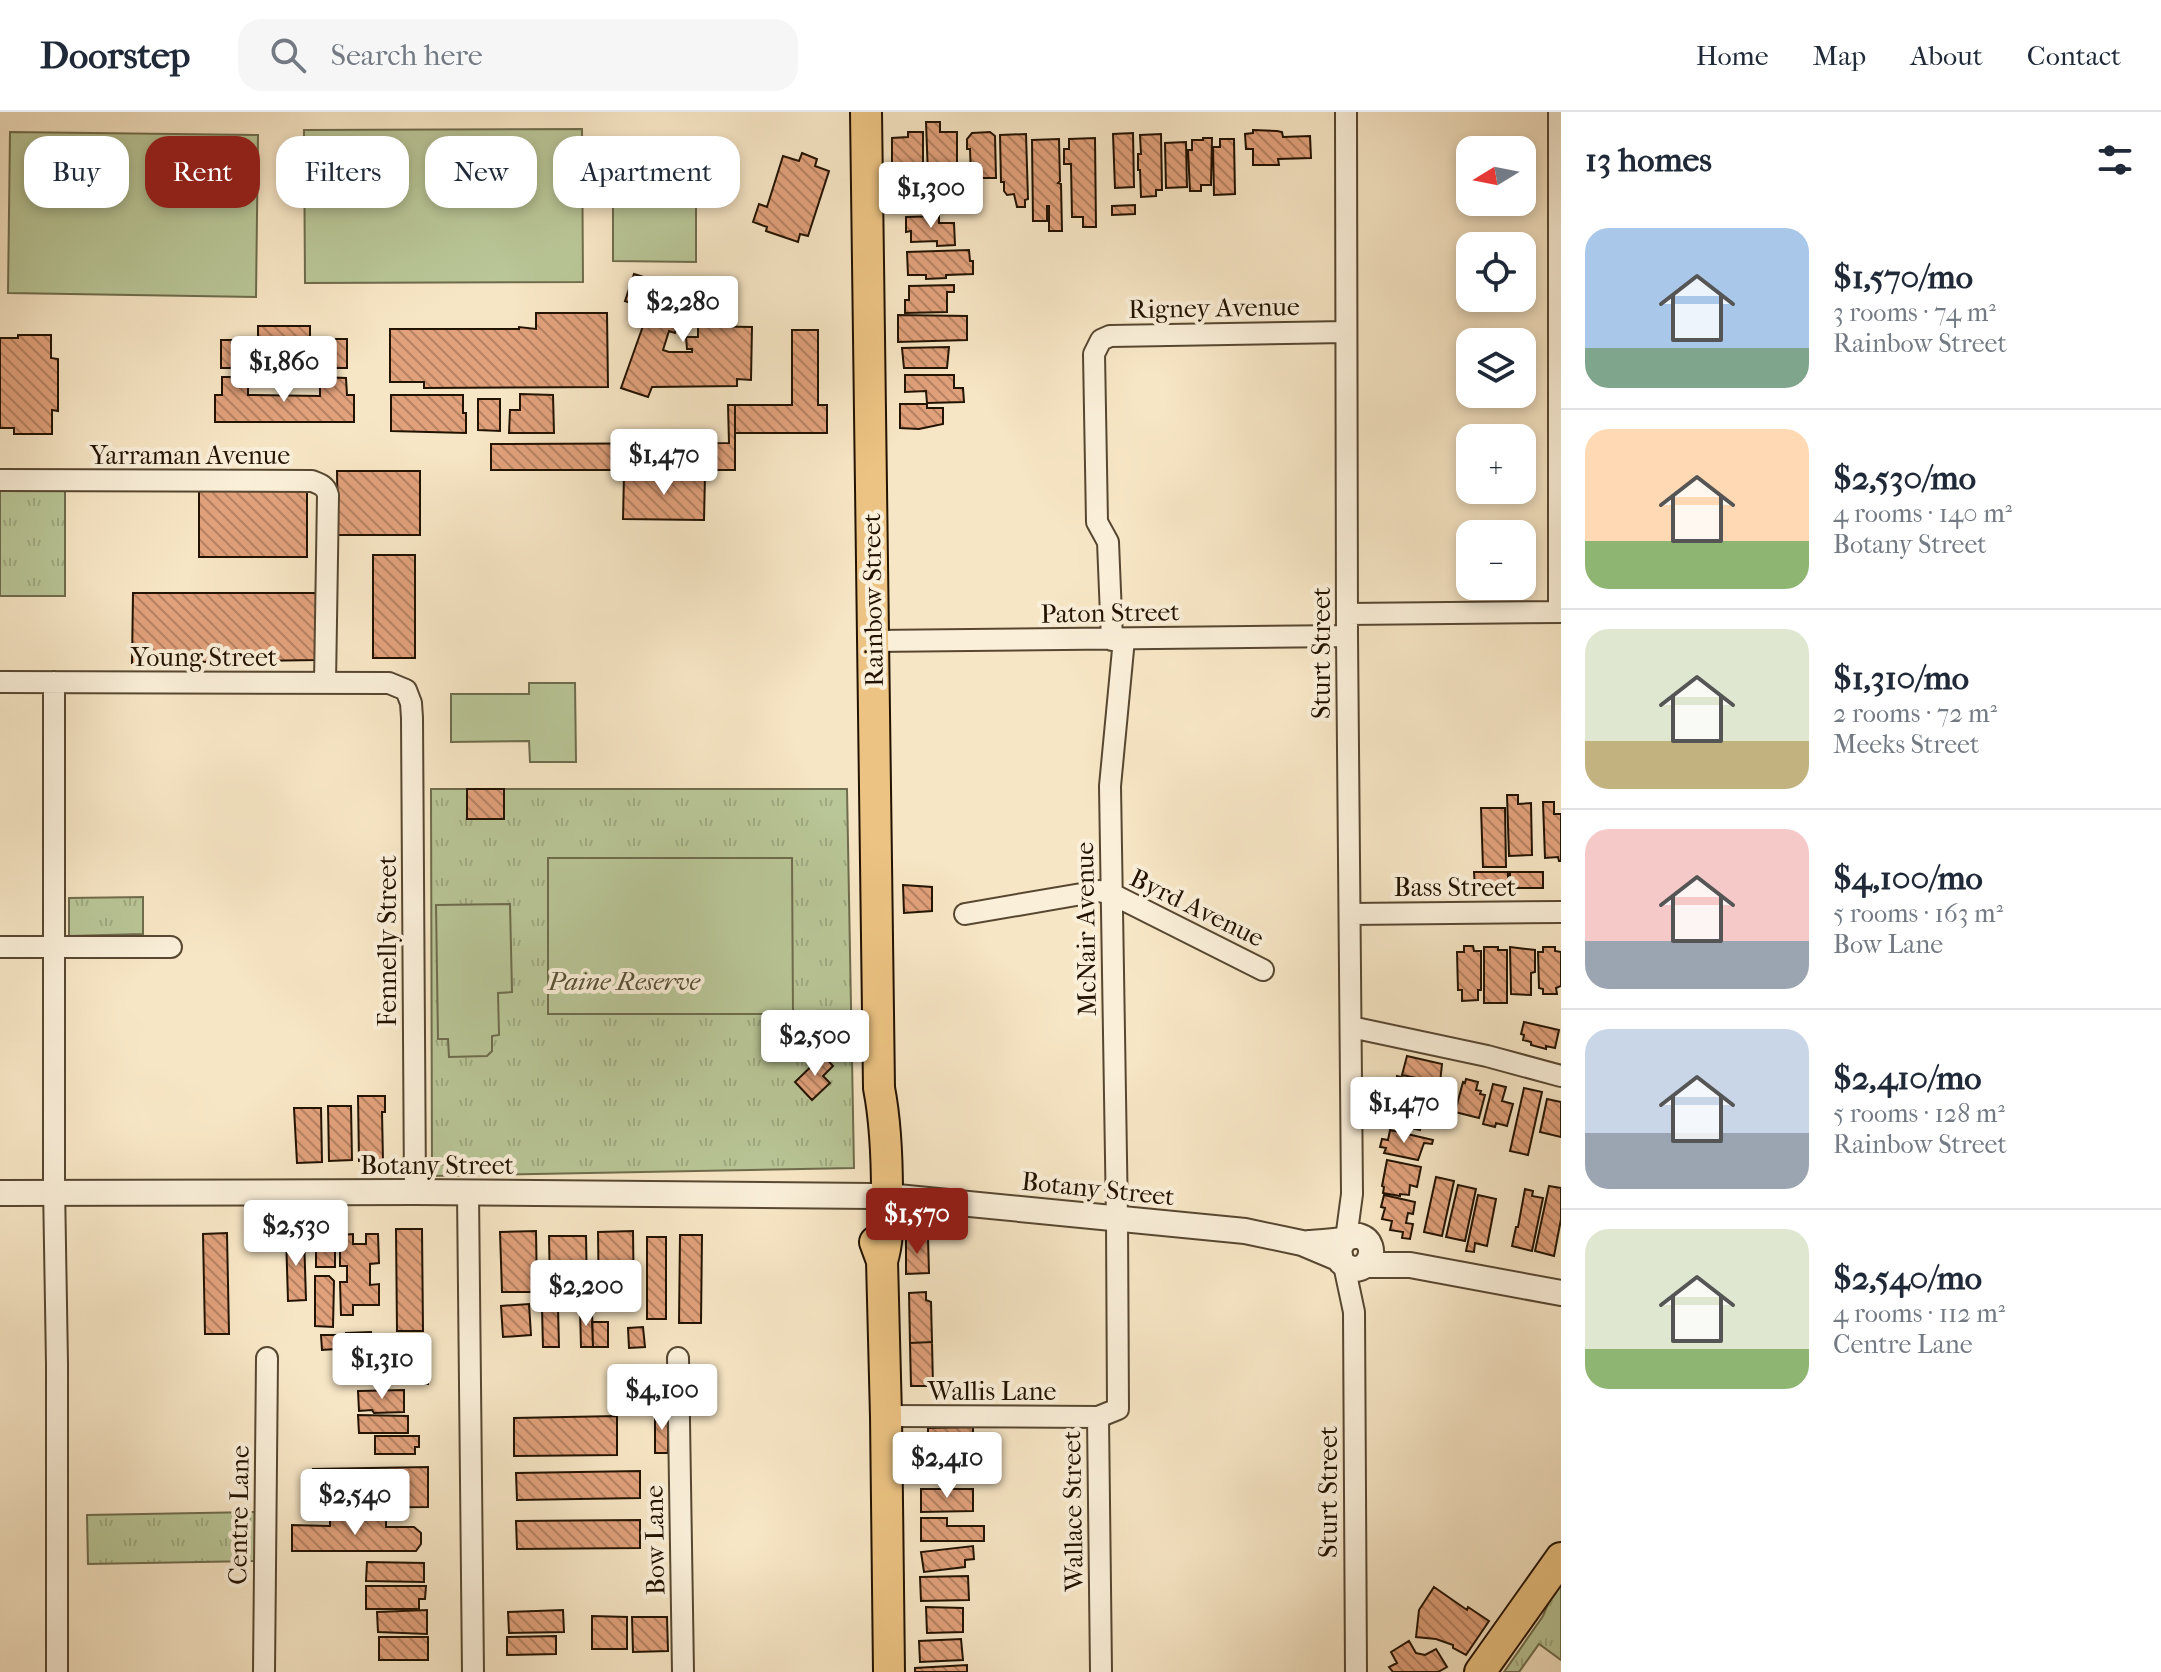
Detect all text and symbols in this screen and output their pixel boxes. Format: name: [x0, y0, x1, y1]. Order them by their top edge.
search box: [238, 19, 798, 91]
text: Doorstep: [40, 33, 190, 78]
icon: search: [266, 33, 310, 77]
text: Search here: [330, 38, 483, 73]
text: Home: [1696, 39, 1769, 72]
text: Map: [1813, 39, 1866, 72]
text: About: [1910, 39, 1983, 72]
text: Contact: [2027, 39, 2121, 72]
chip: Buy: [24, 136, 129, 208]
chip: Rent: [145, 136, 260, 208]
chip: Filters: [276, 136, 409, 208]
chip: New: [425, 136, 537, 208]
chip: Apartment: [553, 136, 740, 208]
north arrow: [1456, 136, 1536, 216]
map controls: [1456, 136, 1536, 600]
icon: filters: [2093, 138, 2137, 182]
text: 13 homes: [1585, 140, 1712, 180]
pin: $1,300: [866, 162, 996, 230]
text: $1,300: [897, 172, 965, 203]
button: locate: [1456, 232, 1536, 312]
text: $1,570/mo: [1833, 257, 1973, 297]
icon: home: [1649, 260, 1745, 356]
pin: $2,280: [618, 276, 748, 344]
text: $2,280: [646, 286, 720, 317]
street label: Rigney Avenue: [1128, 291, 1300, 325]
text: 3 rooms · 74 m²: [1833, 297, 1996, 328]
button: layers: [1456, 328, 1536, 408]
text: Rainbow Street: [1833, 328, 2007, 359]
pin: $1,860: [219, 336, 349, 404]
text: $1,860: [249, 346, 319, 377]
button: +: [1456, 424, 1536, 504]
pin: $1,470: [599, 429, 729, 497]
text: $1,470: [628, 439, 700, 470]
street label: Yarraman Avenue: [89, 440, 290, 471]
text: $2,530/mo: [1833, 458, 1976, 498]
icon: home: [1649, 461, 1745, 557]
text: 4 rooms · 140 m²: [1833, 498, 2012, 529]
street label: Rainbow Street: [856, 512, 890, 687]
button: −: [1456, 520, 1536, 600]
text: Botany Street: [1833, 529, 1987, 560]
street label: Sturt Street: [1306, 586, 1337, 719]
street label: Paton Street: [1040, 596, 1180, 630]
street label: Young Street: [130, 642, 278, 673]
text: $1,310/mo: [1833, 658, 1969, 698]
icon: home: [1649, 661, 1745, 757]
text: 2 rooms · 72 m²: [1833, 698, 1997, 729]
text: Meeks Street: [1833, 729, 1979, 760]
street label: McNair Avenue: [1069, 841, 1103, 1016]
street label: Fennelly Street: [372, 855, 403, 1027]
text: $4,100/mo: [1833, 858, 1983, 898]
icon: home: [1649, 861, 1745, 957]
street label: Byrd Avenue: [1125, 862, 1269, 954]
street label: Bass Street: [1394, 872, 1517, 903]
text: 5 rooms · 163 m²: [1833, 898, 2003, 929]
text: Bow Lane: [1833, 929, 1943, 960]
park label: Paine Reserve: [547, 966, 702, 997]
pin: $2,500: [750, 1010, 880, 1078]
text: $2,500: [779, 1020, 851, 1051]
text: $2,410/mo: [1833, 1058, 1982, 1098]
icon: home: [1649, 1061, 1745, 1157]
pin: $1,470: [1339, 1077, 1469, 1145]
text: $1,470: [1368, 1087, 1440, 1118]
text: 5 rooms · 128 m²: [1833, 1098, 2005, 1129]
text: Rainbow Street: [1833, 1129, 2007, 1160]
street label: Botany Street: [360, 1150, 515, 1181]
street label: Botany Street: [1020, 1166, 1177, 1213]
pin: $1,570: [852, 1188, 982, 1256]
text: $1,570: [884, 1198, 950, 1229]
pin: $2,530: [231, 1200, 361, 1268]
text: $2,530: [262, 1210, 330, 1241]
text: $2,540/mo: [1833, 1258, 1982, 1298]
pin: $2,200: [521, 1260, 651, 1328]
icon: home: [1649, 1261, 1745, 1357]
text: $2,200: [548, 1270, 624, 1301]
text: 4 rooms · 112 m²: [1833, 1298, 2005, 1329]
text: Centre Lane: [1833, 1329, 1973, 1360]
pin: $1,310: [317, 1333, 447, 1401]
text: $1,310: [351, 1343, 413, 1374]
pin: $4,100: [597, 1364, 727, 1432]
text: $4,100: [625, 1374, 699, 1405]
street label: Wallis Lane: [927, 1376, 1056, 1407]
street label: Sturt Street: [1313, 1425, 1344, 1558]
street label: Wallace Street: [1056, 1430, 1090, 1593]
pin: $2,410: [882, 1432, 1012, 1500]
text: $2,410: [911, 1442, 983, 1473]
street label: Centre Lane: [222, 1445, 256, 1585]
pin: $2,540: [290, 1469, 420, 1537]
text: $2,540: [319, 1479, 391, 1510]
street label: Bow Lane: [639, 1485, 671, 1595]

